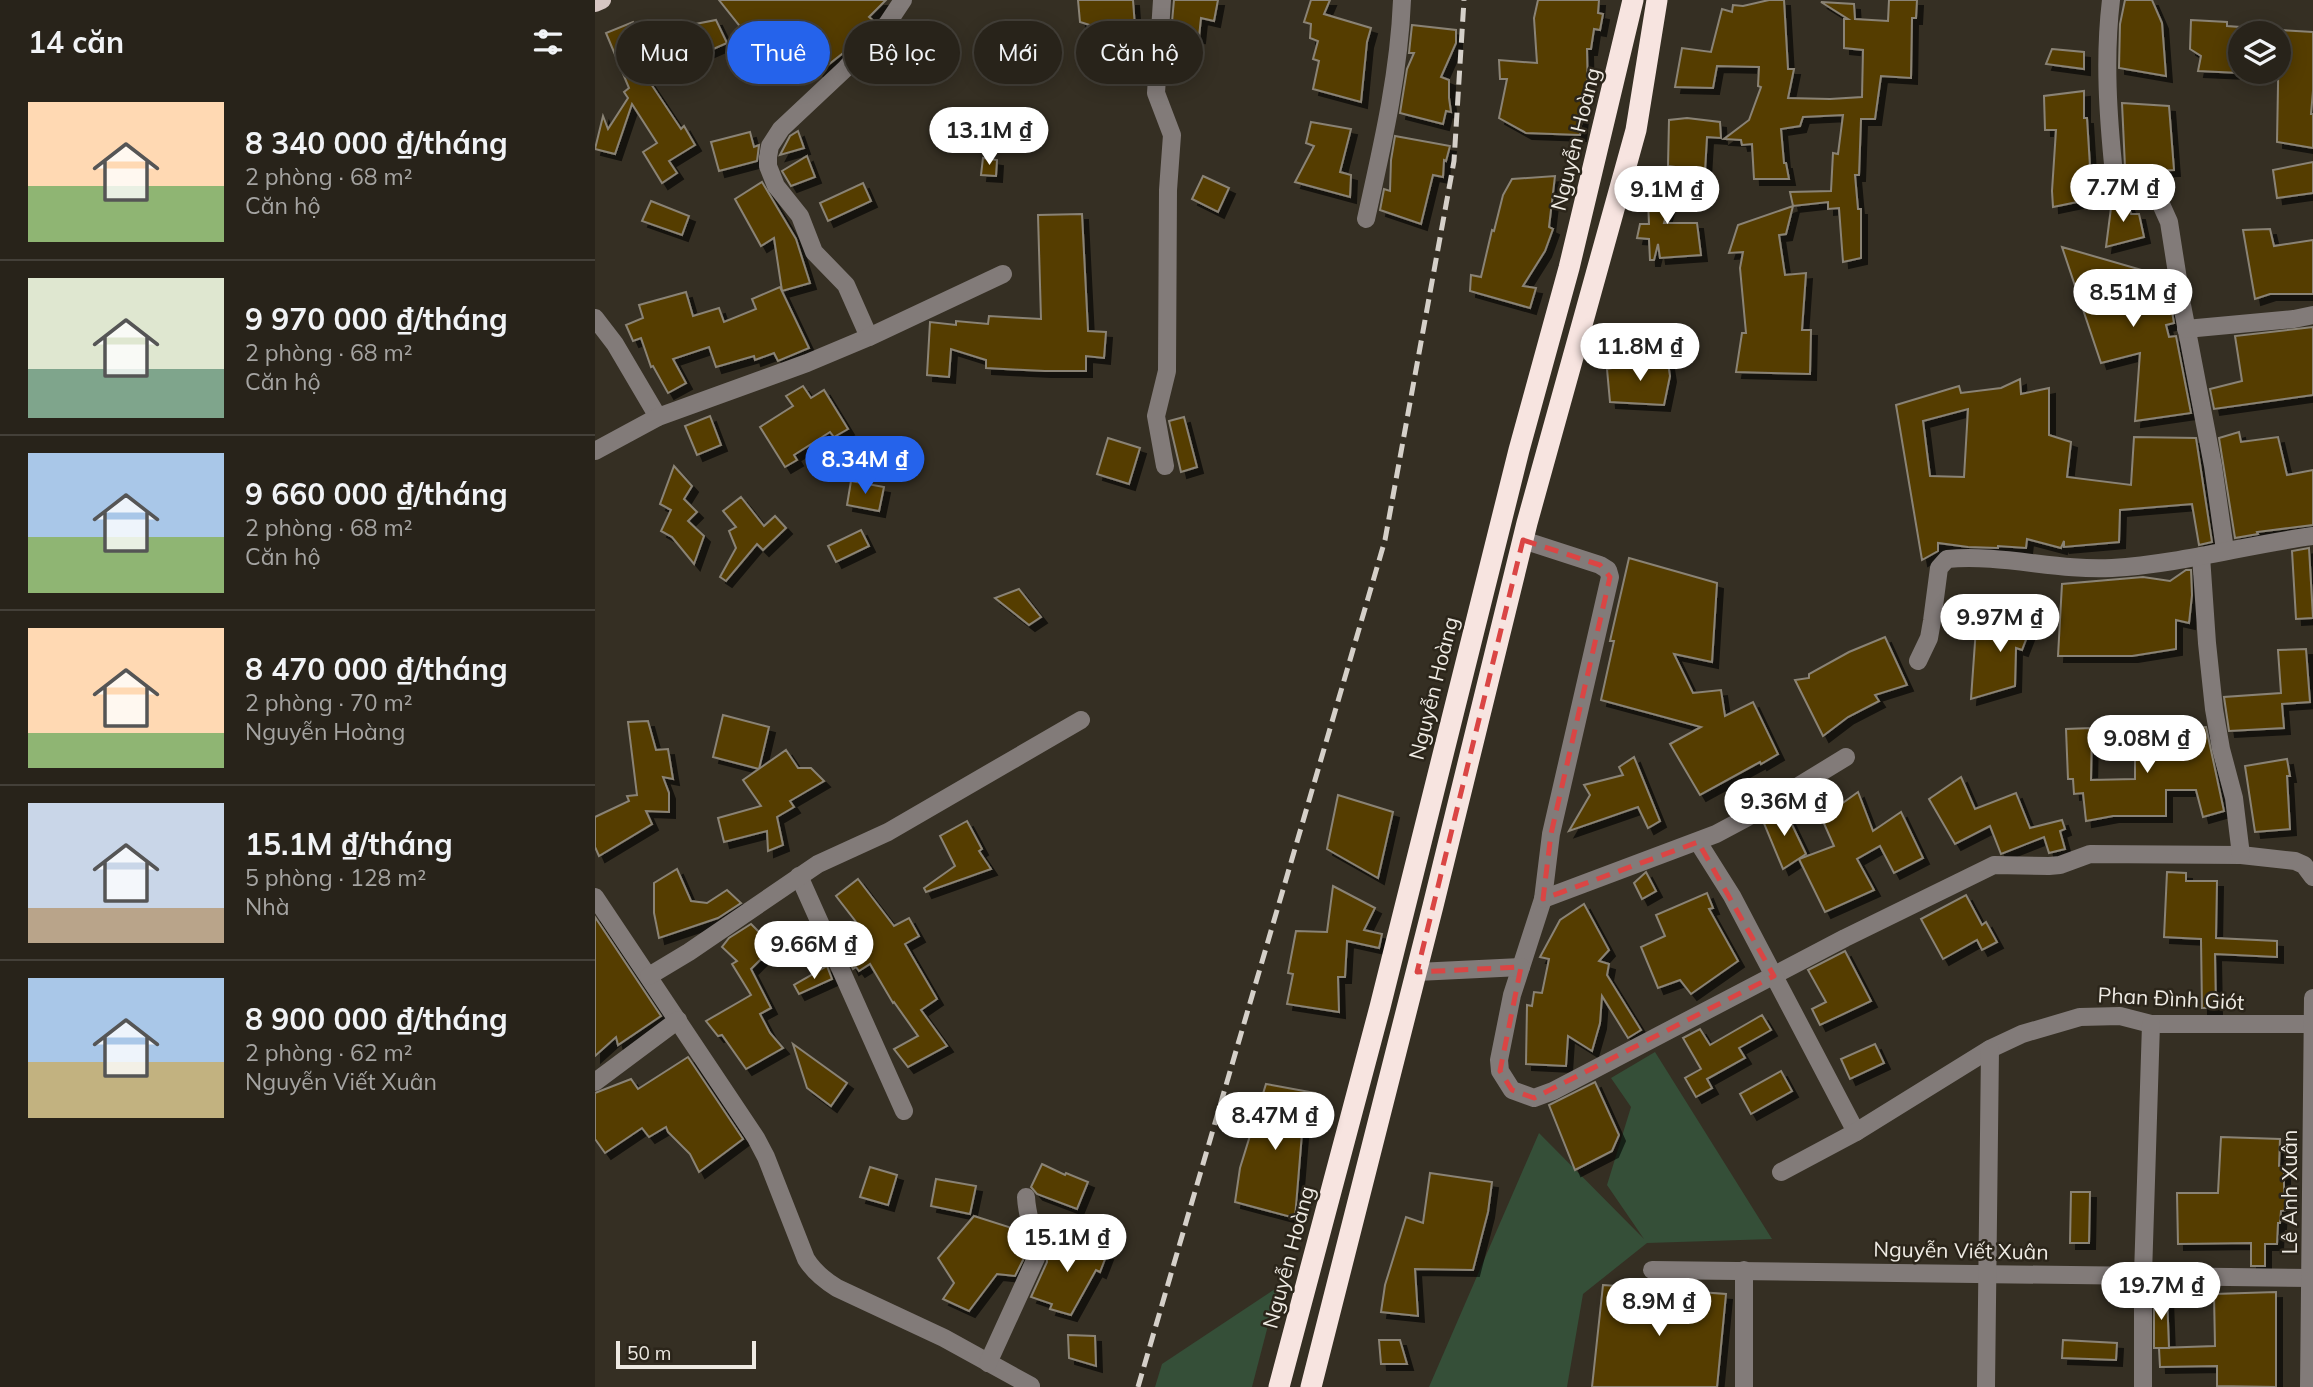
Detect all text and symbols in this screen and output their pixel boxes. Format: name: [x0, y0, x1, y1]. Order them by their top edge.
chip: Mua: [616, 21, 713, 84]
chip: Thuê: [727, 21, 830, 84]
chip: Bộ lọc: [844, 21, 960, 84]
chip: Mới: [974, 21, 1062, 84]
chip: Căn hộ: [1076, 21, 1203, 84]
map controls: [2228, 21, 2291, 84]
button: layers: [2228, 21, 2291, 84]
text: 14 căn: [28, 23, 124, 61]
icon: filters: [529, 23, 567, 61]
street label: Nguyễn Hoàng: [1545, 65, 1605, 213]
pin: 13.1M ₫: [924, 108, 1054, 167]
text: 13.1M ₫: [945, 115, 1033, 144]
text: 8 340 000 ₫/tháng: [245, 124, 508, 162]
icon: home: [84, 130, 168, 214]
text: 2 phòng · 68 m²: [245, 162, 412, 191]
pin: 7.7M ₫: [2066, 164, 2180, 224]
pin: 9.1M ₫: [1610, 166, 1724, 226]
text: 7.7M ₫: [2086, 172, 2160, 201]
text: 9.1M ₫: [1630, 174, 1704, 203]
text: Căn hộ: [245, 191, 321, 220]
pin: 8.51M ₫: [2068, 270, 2198, 329]
text: 8.51M ₫: [2089, 277, 2177, 306]
text: 9 970 000 ₫/tháng: [245, 300, 508, 338]
icon: home: [84, 306, 168, 390]
pin: 11.8M ₫: [1575, 324, 1705, 383]
text: 11.8M ₫: [1596, 331, 1684, 360]
text: 2 phòng · 68 m²: [245, 338, 412, 367]
text: Căn hộ: [245, 367, 321, 396]
pin: 8.34M ₫: [800, 436, 930, 496]
text: 8.34M ₫: [821, 444, 909, 473]
text: 9 660 000 ₫/tháng: [245, 475, 508, 513]
icon: home: [84, 481, 168, 565]
text: 2 phòng · 68 m²: [245, 513, 412, 542]
text: Căn hộ: [245, 542, 321, 571]
pin: 9.97M ₫: [1935, 594, 2065, 654]
text: 9.97M ₫: [1956, 602, 2044, 631]
street label: Nguyễn Hoàng: [1403, 614, 1463, 762]
text: 8 470 000 ₫/tháng: [245, 650, 508, 688]
icon: home: [84, 656, 168, 740]
text: 2 phòng · 70 m²: [245, 688, 412, 717]
pin: 9.08M ₫: [2082, 716, 2212, 775]
text: Nguyễn Hoàng: [245, 717, 405, 746]
text: 9.08M ₫: [2103, 723, 2191, 752]
pin: 9.36M ₫: [1719, 778, 1849, 838]
text: 9.36M ₫: [1740, 786, 1828, 815]
text: 15.1M ₫/tháng: [245, 825, 453, 863]
icon: home: [84, 831, 168, 915]
text: 5 phòng · 128 m²: [245, 863, 426, 892]
text: Nhà: [245, 892, 289, 921]
pin: 9.66M ₫: [749, 922, 879, 981]
text: 9.66M ₫: [770, 929, 858, 958]
street label: Phan Đình Giót: [2097, 981, 2245, 1015]
text: 8 900 000 ₫/tháng: [245, 1000, 508, 1038]
icon: home: [84, 1006, 168, 1090]
text: 2 phòng · 62 m²: [245, 1038, 412, 1067]
text: Nguyễn Viết Xuân: [245, 1067, 437, 1096]
pin: 8.47M ₫: [1210, 1092, 1340, 1152]
text: 8.47M ₫: [1231, 1100, 1319, 1129]
street label: Lê Anh Xuân: [2276, 1130, 2302, 1254]
street label: Nguyễn Hoàng: [1257, 1183, 1319, 1331]
pin: 15.1M ₫: [1002, 1214, 1132, 1274]
text: 15.1M ₫: [1023, 1222, 1111, 1251]
street label: Nguyễn Viết Xuân: [1873, 1235, 2049, 1265]
pin: 19.7M ₫: [2096, 1262, 2226, 1322]
text: 19.7M ₫: [2117, 1270, 2205, 1299]
pin: 8.9M ₫: [1602, 1278, 1716, 1338]
text: 8.9M ₫: [1622, 1286, 1696, 1315]
scale bar: [616, 1338, 756, 1370]
text: 50 m: [627, 1341, 671, 1365]

